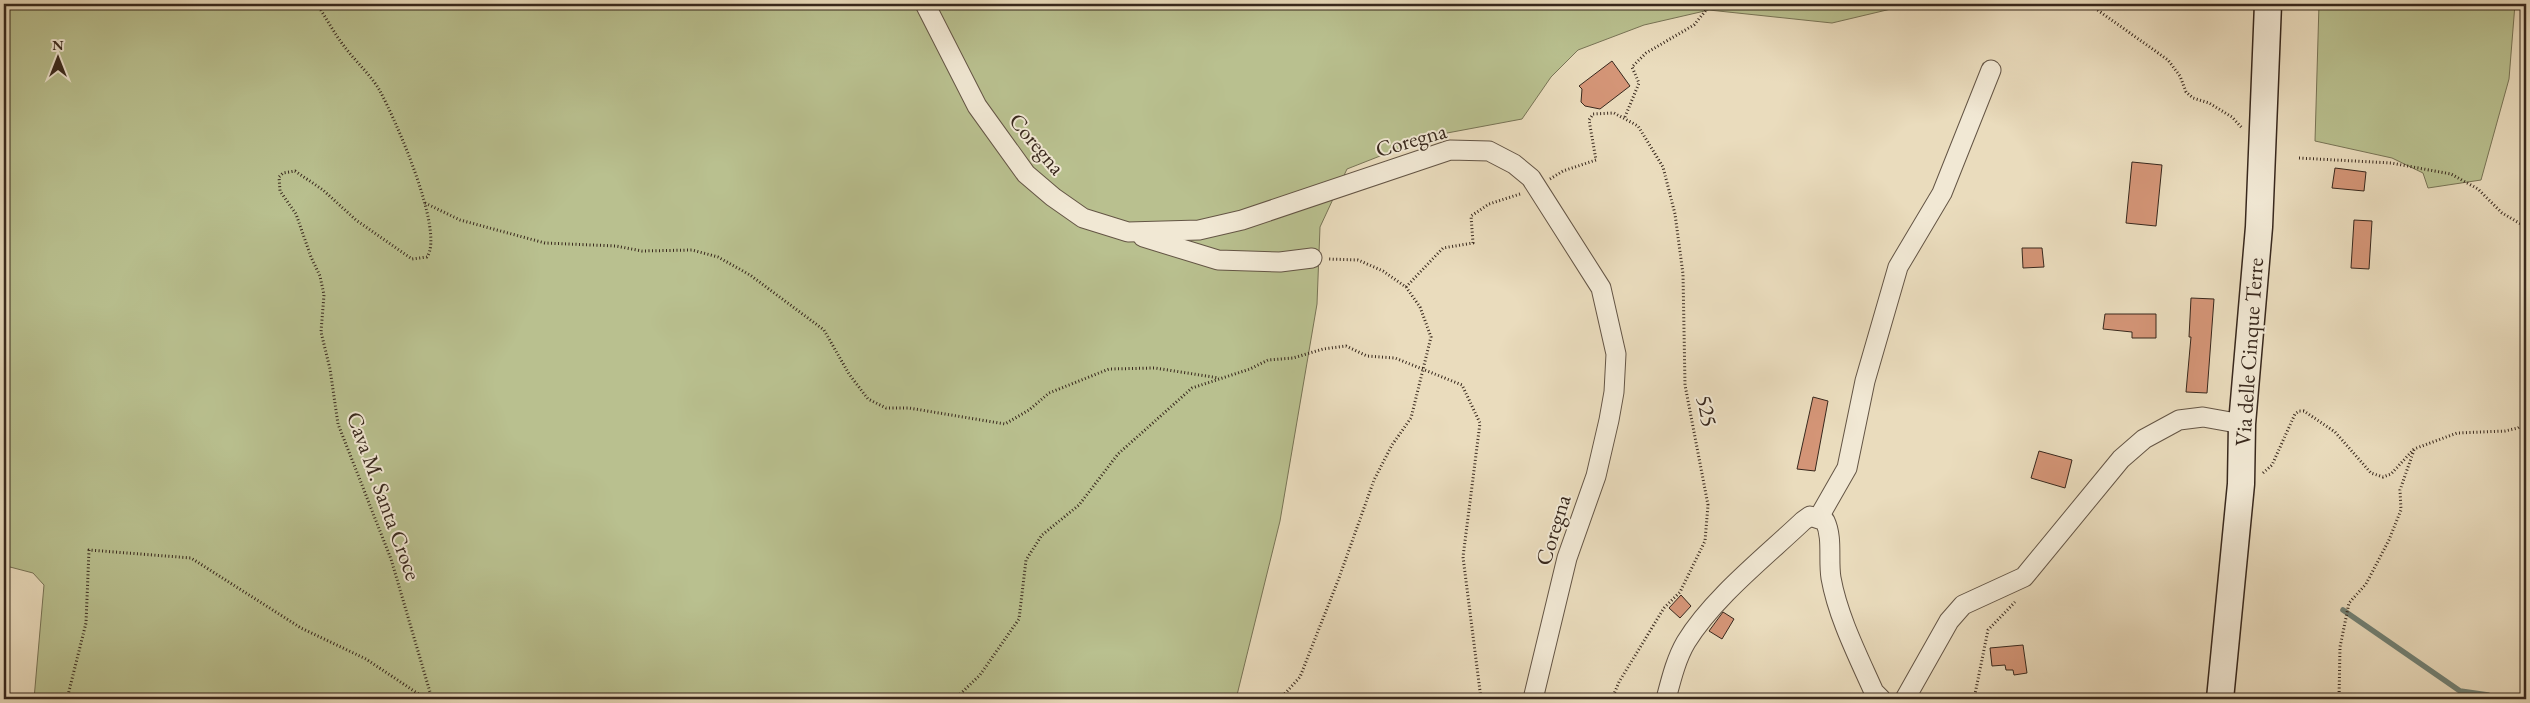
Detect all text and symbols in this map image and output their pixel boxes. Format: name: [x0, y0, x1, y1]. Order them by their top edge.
north arrow: [32, 32, 82, 82]
text: N: [52, 36, 64, 54]
street label: Coregna: [1003, 107, 1072, 181]
street label: Coregna: [1372, 116, 1450, 164]
street label: Via delle Cinque Terre: [2228, 256, 2270, 447]
street label: 525: [1690, 393, 1724, 429]
street label: Cava M. Santa Croce: [340, 408, 428, 585]
street label: Coregna: [1529, 491, 1578, 569]

